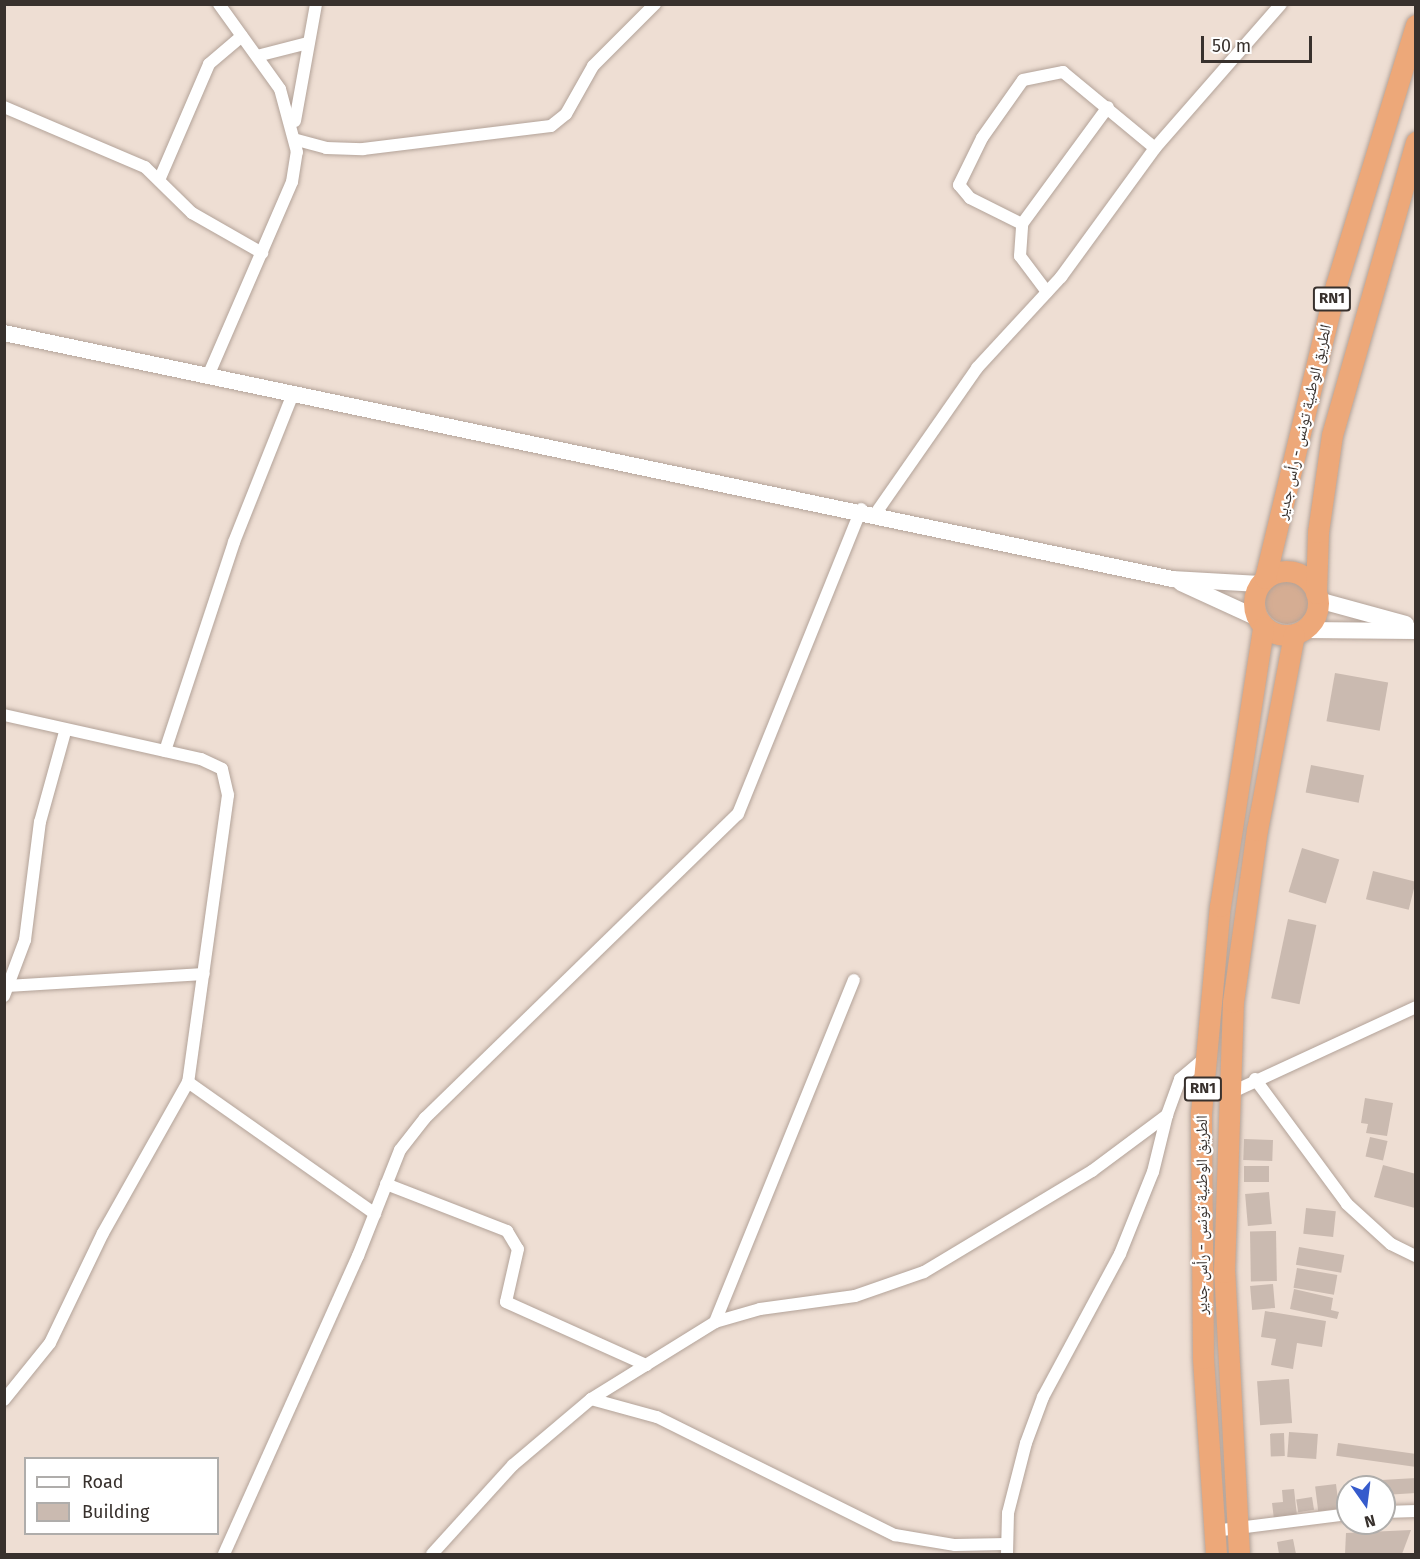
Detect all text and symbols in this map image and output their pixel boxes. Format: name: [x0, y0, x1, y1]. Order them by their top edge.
scale bar: [1204, 24, 1315, 62]
text: 50 m: [1212, 35, 1251, 57]
road number: RN1: [1312, 287, 1352, 311]
street label: الطريق الوطنية تونس - رأس جدير: [1272, 323, 1336, 521]
road number: RN1: [1184, 1077, 1222, 1101]
street label: الطريق الوطنية تونس - رأس جدير: [1192, 1115, 1212, 1315]
legend: [24, 1457, 219, 1535]
text: Road: [82, 1471, 124, 1493]
north arrow: [1336, 1475, 1396, 1535]
text: Building: [82, 1501, 149, 1523]
text: N: [1363, 1511, 1377, 1532]

